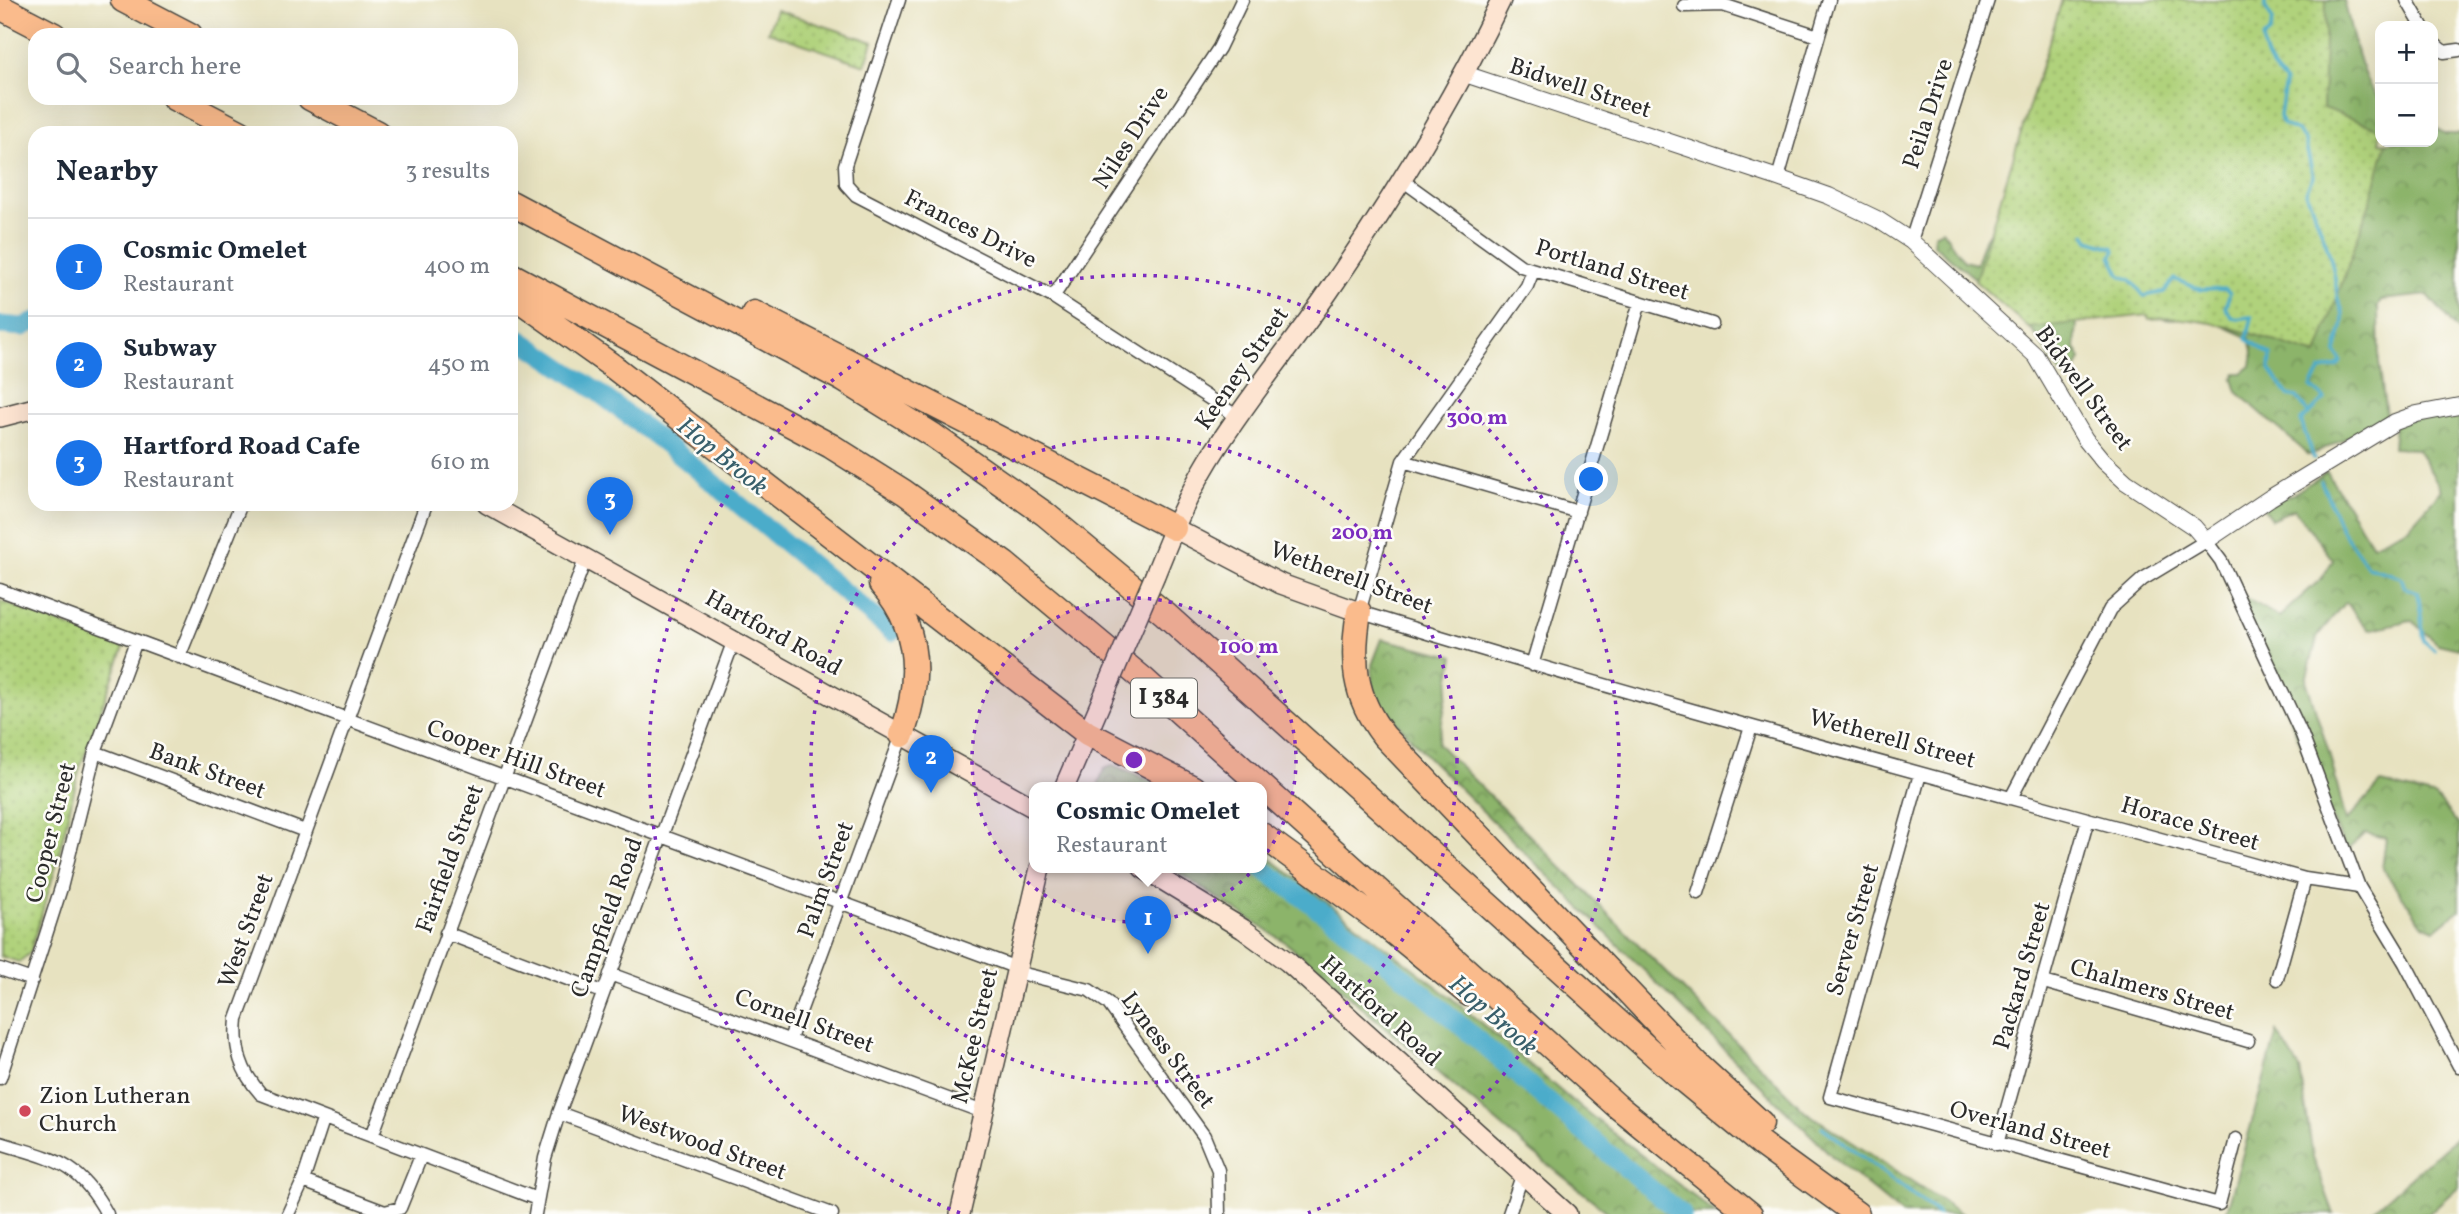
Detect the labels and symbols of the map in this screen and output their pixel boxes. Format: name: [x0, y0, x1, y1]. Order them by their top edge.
street label: Bidwell Street: [1505, 50, 1655, 128]
street label: Peila Drive: [1895, 54, 1963, 174]
street label: Niles Drive: [1086, 80, 1178, 196]
street label: Frances Drive: [898, 182, 1042, 278]
street label: Portland Street: [1531, 231, 1693, 311]
street label: Keeney Street: [1188, 300, 1298, 438]
street label: Bidwell Street: [2026, 319, 2140, 459]
text: 300 m: [1447, 404, 1507, 433]
water label: Hop Brook: [669, 409, 775, 505]
your location: [1574, 462, 1608, 496]
pin: 3: [587, 477, 633, 535]
text: 200 m: [1331, 519, 1393, 548]
street label: Wetherell Street: [1265, 534, 1437, 624]
street label: Hartford Road: [698, 582, 848, 686]
text: 100 m: [1219, 633, 1279, 662]
road number: I 384: [1131, 678, 1197, 718]
street label: Wetherell Street: [1805, 701, 1979, 779]
street label: Cooper Hill Street: [422, 712, 610, 808]
street label: Bank Street: [144, 735, 270, 809]
pin: 2: [908, 735, 954, 793]
centre of rings: [1122, 748, 1146, 772]
street label: Cooper Street: [18, 759, 86, 907]
street label: Fairfield Street: [408, 780, 494, 938]
street label: Horace Street: [2117, 789, 2263, 861]
street label: Palm Street: [790, 817, 864, 943]
street label: Campfield Road: [563, 833, 653, 1003]
street label: Server Street: [1819, 860, 1889, 1000]
street label: West Street: [211, 869, 283, 993]
pin: 1: [1125, 896, 1171, 954]
street label: Packard Street: [1986, 898, 2060, 1054]
street label: Hartford Road: [1312, 948, 1448, 1076]
street label: Chalmers Street: [2066, 951, 2238, 1031]
street label: McKee Street: [944, 965, 1008, 1107]
water label: Hop Brook: [1440, 967, 1546, 1065]
street label: Cornell Street: [729, 981, 879, 1063]
street label: Lyness Street: [1112, 985, 1222, 1117]
place label: Zion Lutheran Church: [39, 1080, 191, 1142]
street label: Overland Street: [1945, 1093, 2115, 1169]
street label: Westwood Street: [613, 1098, 791, 1190]
marker: Zion Lutheran Church: [17, 1103, 33, 1119]

